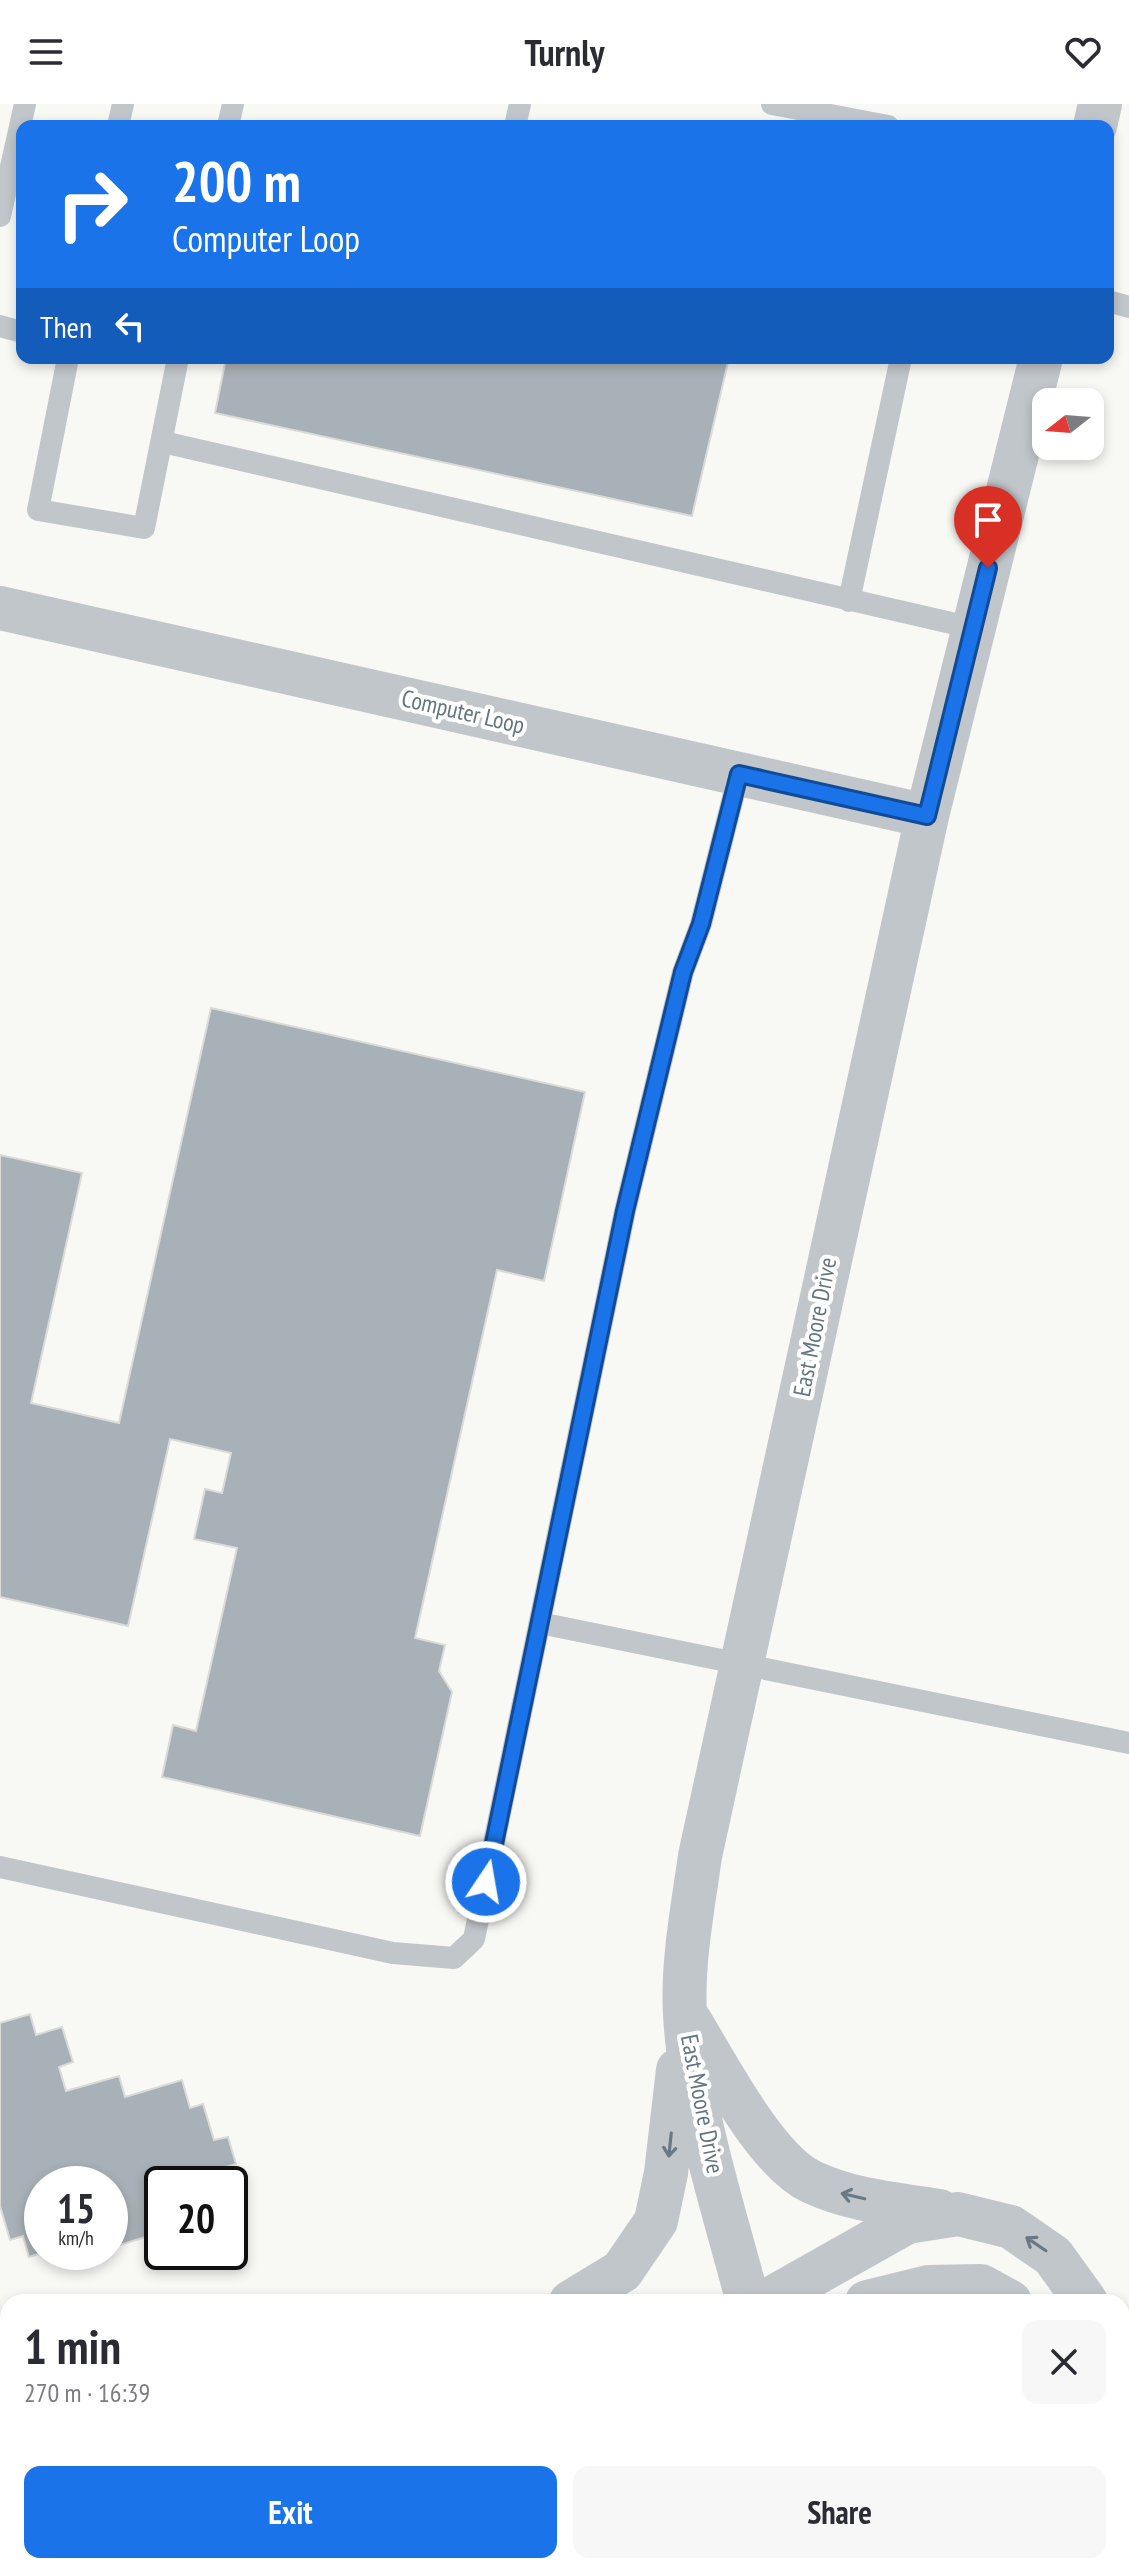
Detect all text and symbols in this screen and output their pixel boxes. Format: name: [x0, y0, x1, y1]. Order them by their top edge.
text: Turnly: [525, 29, 604, 76]
icon: menu: [24, 30, 68, 74]
icon: heart: [1061, 30, 1105, 74]
text: 200 m: [172, 145, 301, 217]
icon: right: [40, 152, 144, 256]
text: Computer Loop: [172, 215, 360, 262]
icon: left: [108, 304, 152, 348]
text: Then: [40, 307, 92, 346]
north arrow: [1032, 388, 1104, 460]
map controls: [1032, 388, 1104, 460]
pin: [954, 486, 1022, 568]
icon: arrive: [966, 498, 1010, 542]
street label: Computer Loop: [399, 682, 528, 741]
street label: East Moore Drive: [786, 1255, 843, 1399]
position arrow: [444, 1840, 528, 1924]
street label: East Moore Drive: [674, 2032, 731, 2176]
one-way arrow: [662, 2132, 677, 2158]
speed limit sign: 20: [144, 2166, 248, 2270]
text: 15: [57, 2182, 95, 2234]
one-way arrow: [841, 2188, 867, 2203]
text: km/h: [58, 2225, 94, 2251]
one-way arrow: [1025, 2236, 1047, 2252]
text: 1 min: [24, 2315, 121, 2377]
button: close: [1022, 2320, 1106, 2404]
text: 270 m · 16:39: [24, 2376, 150, 2409]
button: Exit: [24, 2466, 557, 2558]
button: Share: [573, 2466, 1106, 2558]

